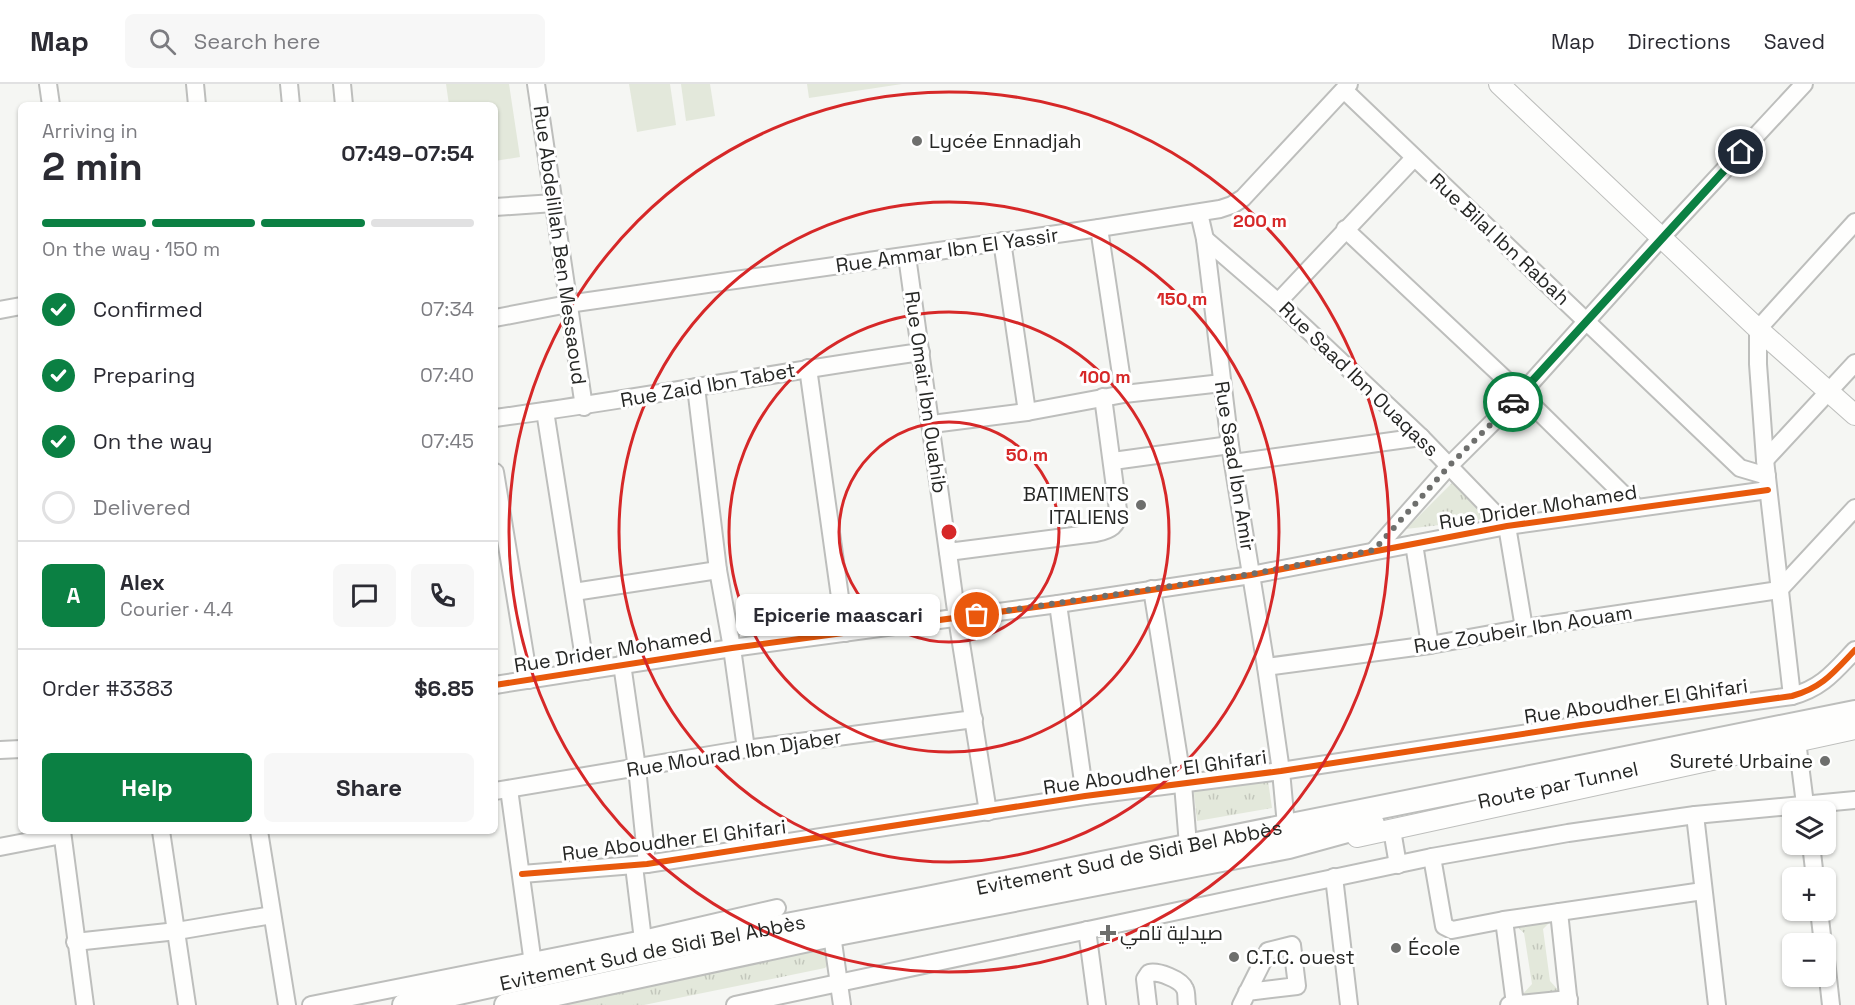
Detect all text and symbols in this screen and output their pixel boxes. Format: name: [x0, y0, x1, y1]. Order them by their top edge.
search box: [125, 14, 545, 68]
text: Map: [30, 23, 89, 59]
icon: search: [146, 25, 179, 58]
text: Search here: [194, 27, 321, 55]
text: Map: [1551, 28, 1595, 55]
text: Directions: [1628, 28, 1731, 55]
text: Saved: [1764, 28, 1825, 55]
street label: Rue Abdelillah Ben Messaoud: [528, 104, 592, 386]
text: Arriving in: [42, 118, 138, 144]
pin: [1715, 126, 1766, 177]
place label: Lycée Ennadjah: [929, 128, 1081, 154]
marker: Lycée Ennadjah: [910, 134, 924, 148]
icon: home: [1724, 135, 1757, 168]
text: 07:49–07:54: [341, 139, 474, 167]
text: 2 min: [42, 142, 143, 191]
street label: Rue Bilal Ibn Rabah: [1424, 167, 1576, 311]
text: 200 m: [1233, 209, 1287, 232]
street label: Rue Ammar Ibn El Yassir: [834, 222, 1060, 278]
text: On the way · 150 m: [42, 236, 220, 262]
text: 150 m: [1157, 287, 1207, 310]
street label: Rue Omair Ibn Ouahib: [899, 289, 953, 495]
icon: check: [42, 293, 75, 326]
text: Confirmed: [93, 295, 203, 323]
text: 07:34: [421, 296, 474, 322]
street label: Rue Saad Ibn Ouaqass: [1274, 296, 1444, 462]
street label: Rue Zaid Ibn Tabet: [618, 357, 798, 413]
icon: check: [42, 359, 75, 392]
text: Preparing: [93, 361, 195, 389]
text: 07:40: [420, 362, 474, 388]
text: 100 m: [1079, 365, 1131, 388]
courier: [1483, 372, 1543, 432]
street label: Rue Saad Ibn Amir: [1209, 379, 1261, 553]
icon: car: [1497, 386, 1530, 419]
icon: check: [42, 425, 75, 458]
text: On the way: [93, 427, 212, 455]
text: 07:45: [421, 428, 474, 454]
text: 50 m: [1006, 443, 1048, 466]
street label: Rue Drider Mohamed: [1437, 478, 1639, 536]
place label: BATIMENTS ITALIENS: [1023, 481, 1129, 530]
text: Delivered: [93, 493, 191, 521]
marker: BATIMENTS ITALIENS: [1134, 498, 1148, 512]
centre of rings: [939, 522, 959, 542]
button: chat: [333, 564, 396, 627]
button: phone: [411, 564, 474, 627]
text: Alex: [120, 568, 165, 596]
text: A: [67, 581, 80, 609]
pin: [951, 589, 1002, 640]
callout: Epicerie maascari: [737, 594, 941, 636]
text: Courier · 4.4: [120, 596, 233, 622]
icon: bag: [960, 598, 993, 631]
street label: Rue Zoubeir Ibn Aouam: [1412, 599, 1634, 659]
text: Epicerie maascari: [753, 602, 923, 628]
street label: Rue Drider Mohamed: [512, 621, 714, 679]
street label: Rue Aboudher El Ghifari: [1522, 672, 1750, 730]
text: Order #3383: [42, 674, 173, 702]
text: $6.85: [414, 674, 474, 702]
street label: Rue Mourad Ibn Djaber: [625, 723, 843, 783]
street label: Rue Aboudher El Ghifari: [1041, 743, 1269, 801]
place label: Sureté Urbaine: [1670, 748, 1813, 774]
button: Help: [42, 753, 252, 822]
button: Share: [264, 753, 474, 822]
marker: Sureté Urbaine: [1818, 754, 1832, 768]
street label: Route par Tunnel: [1475, 755, 1641, 815]
map controls: [1782, 801, 1836, 987]
button: layers: [1782, 801, 1836, 855]
street label: Rue Aboudher El Ghifari: [560, 813, 788, 867]
street label: Evitement Sud de Sidi Bel Abbès: [974, 814, 1284, 901]
button: +: [1782, 867, 1836, 921]
street label: Evitement Sud de Sidi Bel Abbès: [497, 909, 807, 997]
place label: صيدلية تامي: [1120, 920, 1223, 949]
marker: صيدلية تامي: [1101, 926, 1115, 940]
button: −: [1782, 933, 1836, 987]
place label: École: [1408, 935, 1460, 961]
marker: École: [1389, 941, 1403, 955]
place label: C.T.C. ouest: [1246, 944, 1355, 970]
marker: C.T.C. ouest: [1227, 950, 1241, 964]

